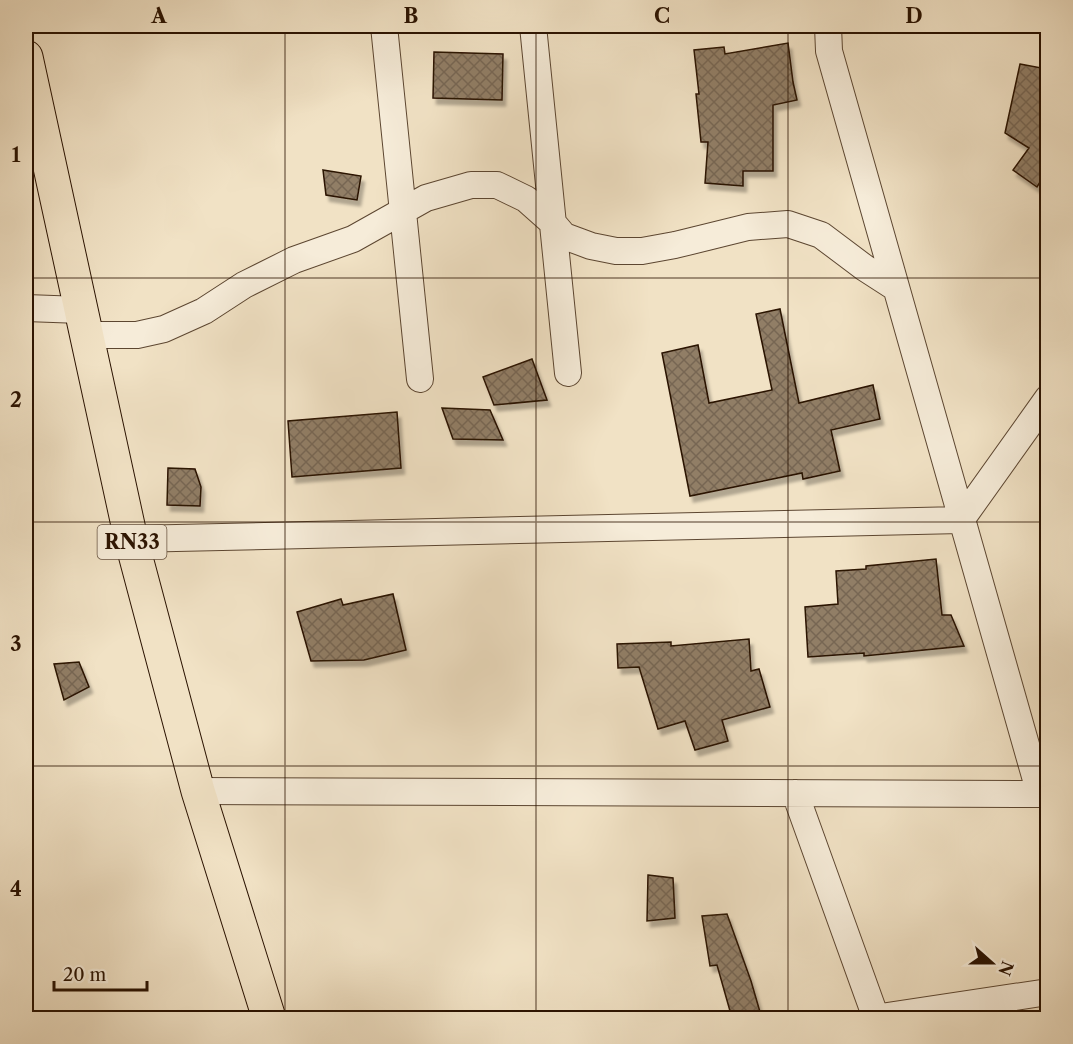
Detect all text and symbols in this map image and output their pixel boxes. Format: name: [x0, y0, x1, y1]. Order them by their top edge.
text: A: [150, 4, 167, 28]
text: B: [404, 4, 419, 28]
text: C: [654, 4, 670, 28]
text: D: [905, 4, 923, 28]
text: 1: [12, 143, 21, 167]
text: 2: [10, 388, 22, 412]
road number: RN33: [98, 525, 166, 559]
text: 3: [10, 632, 22, 656]
text: 4: [10, 877, 22, 901]
north arrow: [962, 933, 1022, 993]
scale bar: [54, 954, 147, 992]
text: N: [994, 958, 1018, 979]
text: 20 m: [63, 964, 107, 986]

